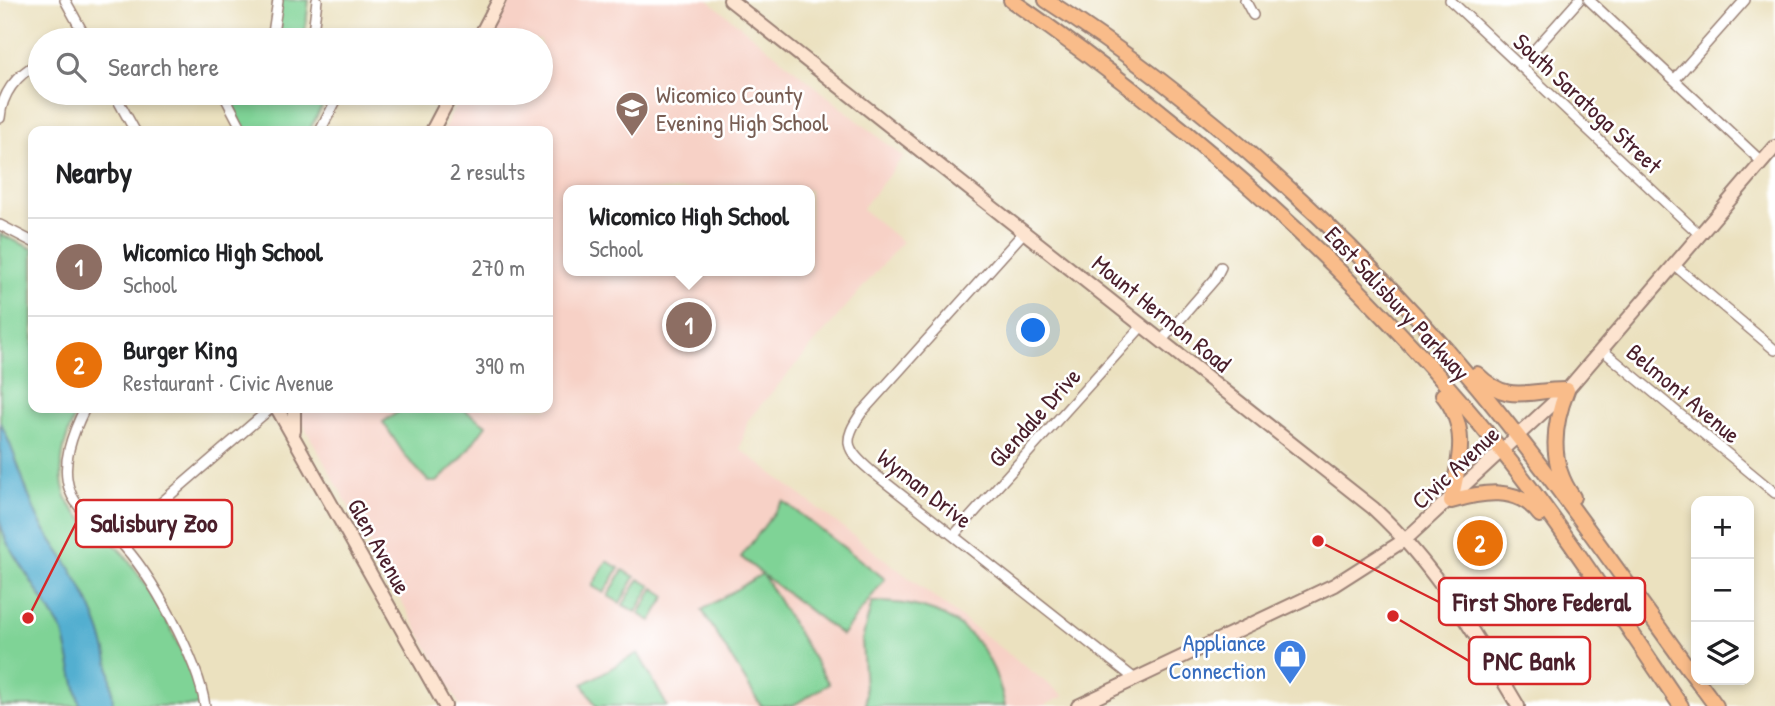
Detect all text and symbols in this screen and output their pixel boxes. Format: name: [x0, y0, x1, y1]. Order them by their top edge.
street label: South Saratoga Street: [1507, 26, 1670, 181]
search box: [28, 28, 553, 105]
icon: search: [52, 48, 90, 86]
text: Search here: [108, 49, 219, 84]
place label: Wicomico County Evening High School: [656, 78, 829, 138]
school or university icon: Wicomico County Evening High School: [613, 89, 651, 138]
text: Nearby: [56, 152, 132, 192]
text: 2 results: [450, 156, 525, 187]
popup: [563, 185, 815, 276]
text: Wicomico High School: [589, 198, 789, 233]
street label: East Salisbury Parkway: [1318, 219, 1478, 387]
text: School: [589, 233, 643, 264]
text: Wicomico High School: [123, 234, 323, 269]
street label: Mount Hermon Road: [1086, 247, 1238, 379]
text: 1: [75, 252, 83, 283]
text: 270 m: [472, 252, 525, 283]
text: School: [123, 269, 177, 300]
pin: 1: [666, 299, 712, 351]
your location: [1016, 313, 1050, 347]
text: Burger King: [123, 332, 237, 367]
street label: Belmont Avenue: [1620, 336, 1748, 450]
text: 2: [74, 350, 84, 381]
text: 390 m: [475, 350, 525, 381]
street label: Glendale Drive: [981, 360, 1088, 474]
text: Restaurant · Civic Avenue: [123, 367, 334, 398]
street label: Civic Avenue: [1404, 418, 1506, 516]
street label: Wyman Drive: [871, 441, 979, 535]
street label: Glen Avenue: [341, 492, 420, 600]
map controls: [1691, 496, 1754, 685]
button: +: [1691, 496, 1754, 559]
callout: Salisbury Zoo: [76, 500, 232, 547]
text: Salisbury Zoo: [90, 505, 218, 541]
pin: 2: [1457, 517, 1503, 569]
button: −: [1691, 559, 1754, 622]
callout: First Shore Federal: [1439, 578, 1645, 625]
text: First Shore Federal: [1452, 584, 1632, 619]
button: layers: [1691, 622, 1754, 685]
place label: Appliance Connection: [1168, 626, 1266, 686]
shop icon: Appliance Connection: [1271, 637, 1309, 686]
callout: PNC Bank: [1469, 637, 1590, 684]
text: PNC Bank: [1483, 643, 1575, 678]

